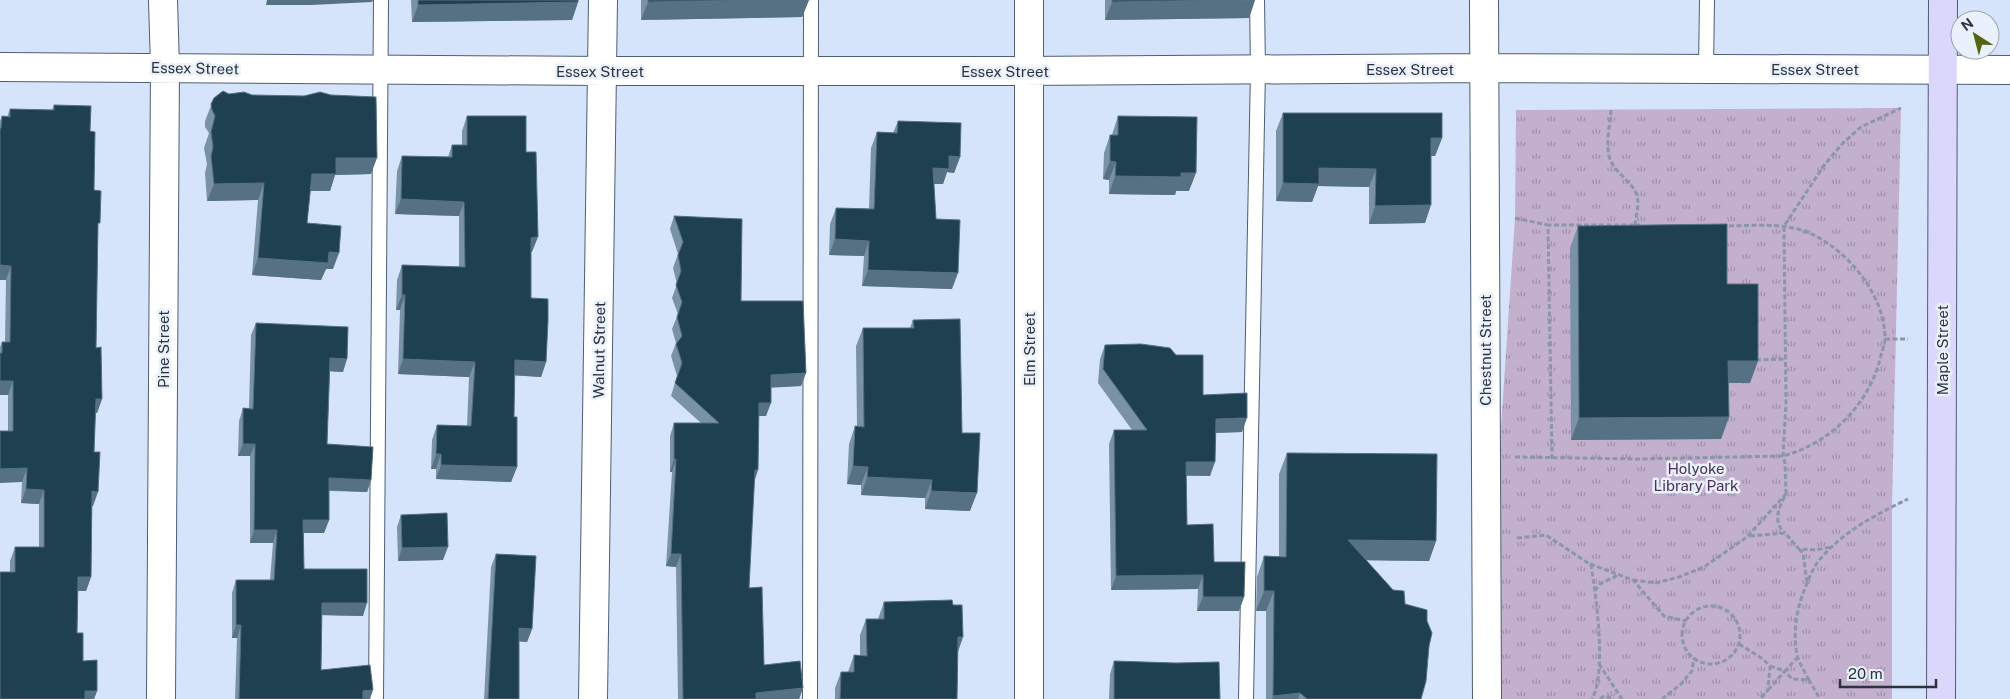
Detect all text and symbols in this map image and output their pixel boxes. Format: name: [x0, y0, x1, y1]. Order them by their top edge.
north arrow: [1950, 10, 2000, 60]
text: N: [1958, 15, 1976, 34]
street label: Essex Street: [151, 59, 239, 77]
street label: Essex Street: [1366, 61, 1454, 78]
street label: Essex Street: [1771, 61, 1859, 78]
street label: Essex Street: [556, 63, 644, 80]
street label: Essex Street: [961, 63, 1049, 80]
street label: Chestnut Street: [1477, 294, 1494, 406]
street label: Walnut Street: [590, 301, 608, 399]
street label: Maple Street: [1934, 305, 1951, 395]
street label: Pine Street: [155, 310, 172, 388]
street label: Elm Street: [1021, 312, 1038, 386]
park label: Holyoke Library Park: [1654, 460, 1738, 494]
scale bar: [1840, 656, 1936, 688]
text: 20 m: [1848, 665, 1883, 682]

